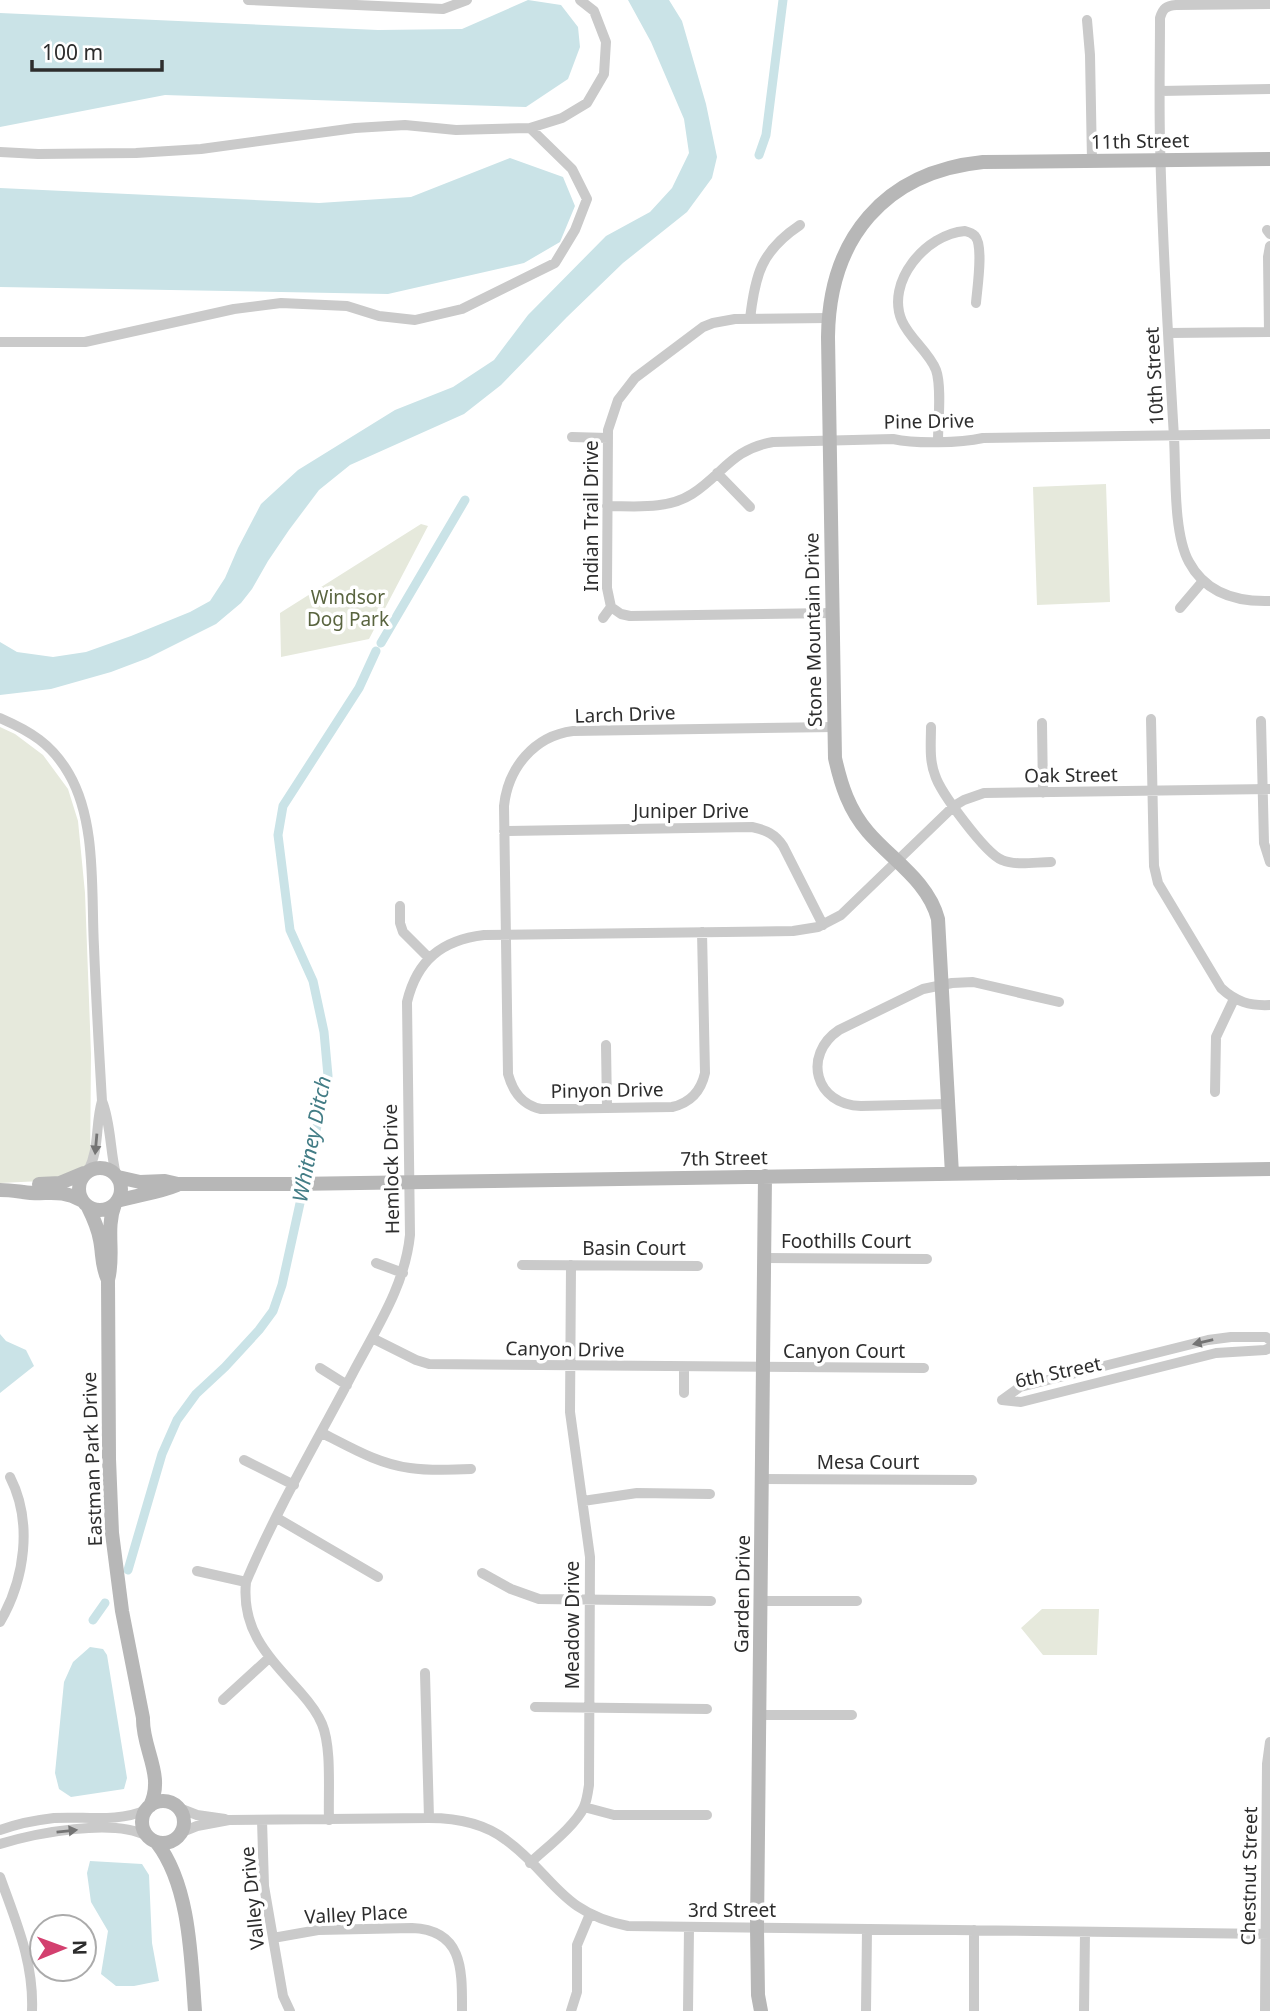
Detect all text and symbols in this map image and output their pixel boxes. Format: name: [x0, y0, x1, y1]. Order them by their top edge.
scale bar: [32, 28, 161, 72]
text: 100 m: [42, 38, 103, 66]
street label: 11th Street: [1091, 127, 1190, 155]
street label: 10th Street: [1138, 326, 1170, 426]
street label: Pine Drive: [883, 407, 975, 435]
street label: Indian Trail Drive: [578, 440, 604, 592]
street label: Stone Mountain Drive: [798, 533, 828, 727]
park label: Windsor Dog Park: [307, 584, 389, 632]
street label: Larch Drive: [574, 699, 676, 729]
street label: Oak Street: [1024, 761, 1118, 789]
street label: Juniper Drive: [631, 798, 749, 824]
water label: Whitney Ditch: [285, 1073, 337, 1204]
street label: Pinyon Drive: [550, 1076, 664, 1104]
street label: Hemlock Drive: [377, 1104, 405, 1234]
one-way arrow: [90, 1133, 101, 1155]
street label: 7th Street: [680, 1144, 768, 1172]
street label: Foothills Court: [781, 1228, 911, 1254]
street label: Basin Court: [582, 1235, 686, 1261]
street label: Canyon Drive: [505, 1335, 625, 1363]
one-way arrow: [1192, 1337, 1214, 1348]
street label: Canyon Court: [783, 1338, 905, 1364]
street label: 6th Street: [1013, 1350, 1104, 1394]
street label: Eastman Park Drive: [76, 1371, 108, 1547]
street label: Mesa Court: [817, 1449, 919, 1475]
street label: Garden Drive: [728, 1535, 756, 1653]
street label: Meadow Drive: [559, 1561, 585, 1689]
street label: Chestnut Street: [1235, 1806, 1263, 1946]
one-way arrow: [56, 1825, 78, 1836]
street label: Valley Drive: [234, 1845, 270, 1951]
street label: 3rd Street: [688, 1897, 776, 1923]
street label: Valley Place: [304, 1898, 408, 1930]
north arrow: [28, 1913, 98, 1983]
text: N: [67, 1940, 93, 1956]

